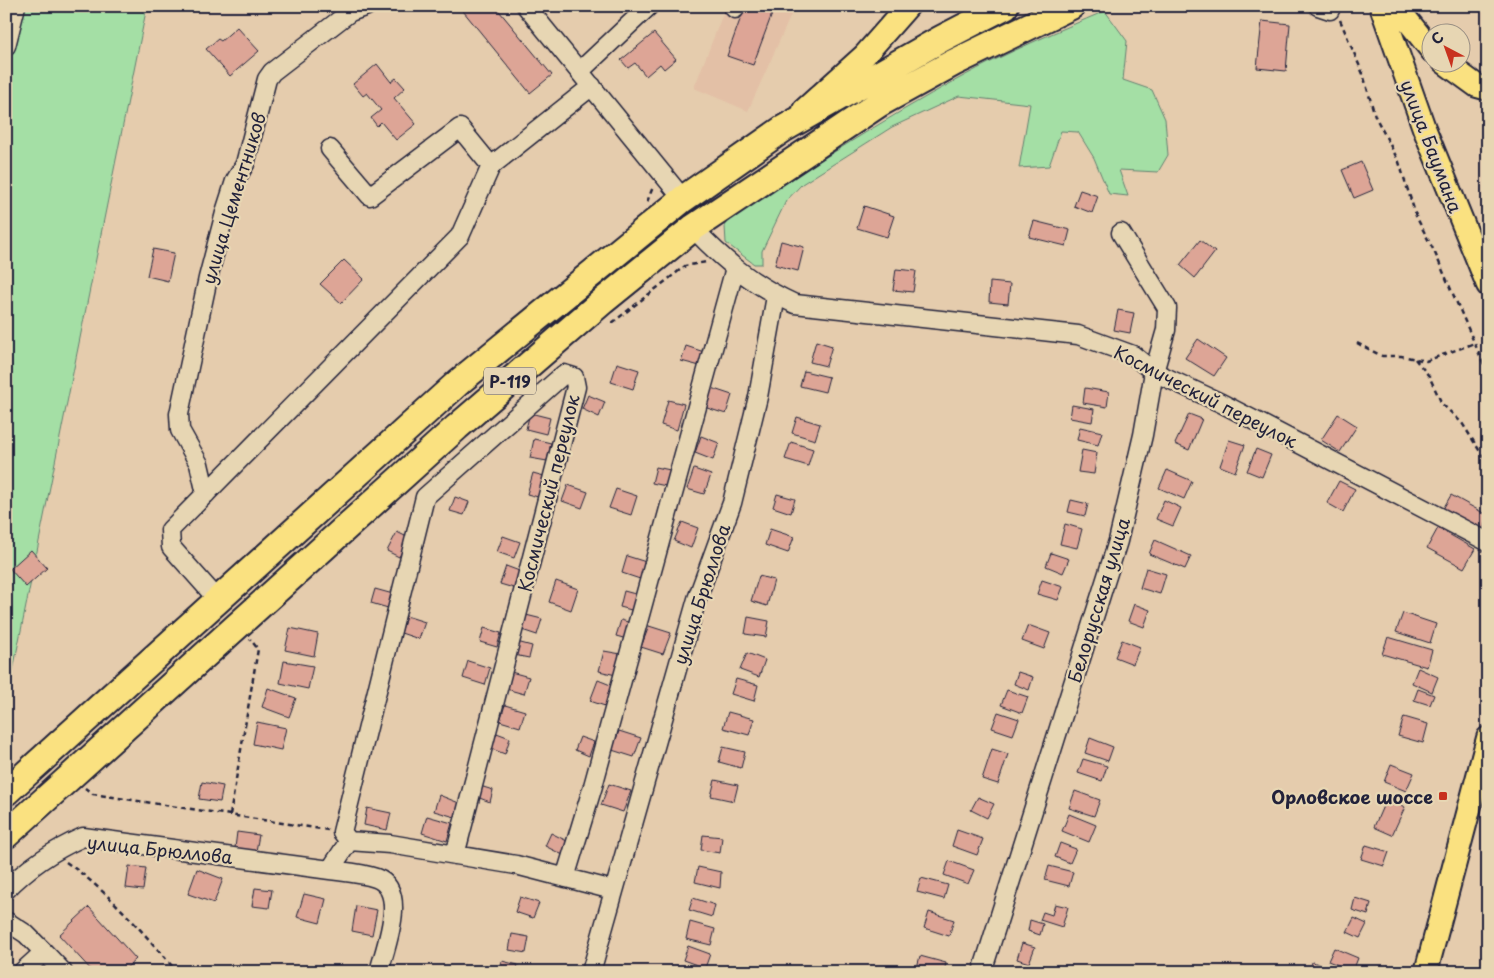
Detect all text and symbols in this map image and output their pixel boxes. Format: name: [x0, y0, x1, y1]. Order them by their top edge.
north arrow: [1422, 22, 1472, 72]
text: С: [1426, 26, 1448, 49]
street label: улица Баумана: [1394, 76, 1470, 217]
street label: улица Цементников: [194, 109, 272, 287]
street label: Космический переулок: [1110, 338, 1303, 454]
road number: Р-119: [484, 368, 536, 394]
street label: Космический переулок: [510, 391, 586, 595]
street label: Белорусская улица: [1060, 513, 1136, 686]
street label: улица Брюллова: [666, 519, 737, 668]
place label: Орловское шоссе: [1271, 783, 1433, 810]
marker: Орловское шоссе: [1437, 790, 1449, 802]
street label: улица Брюллова: [86, 828, 235, 870]

